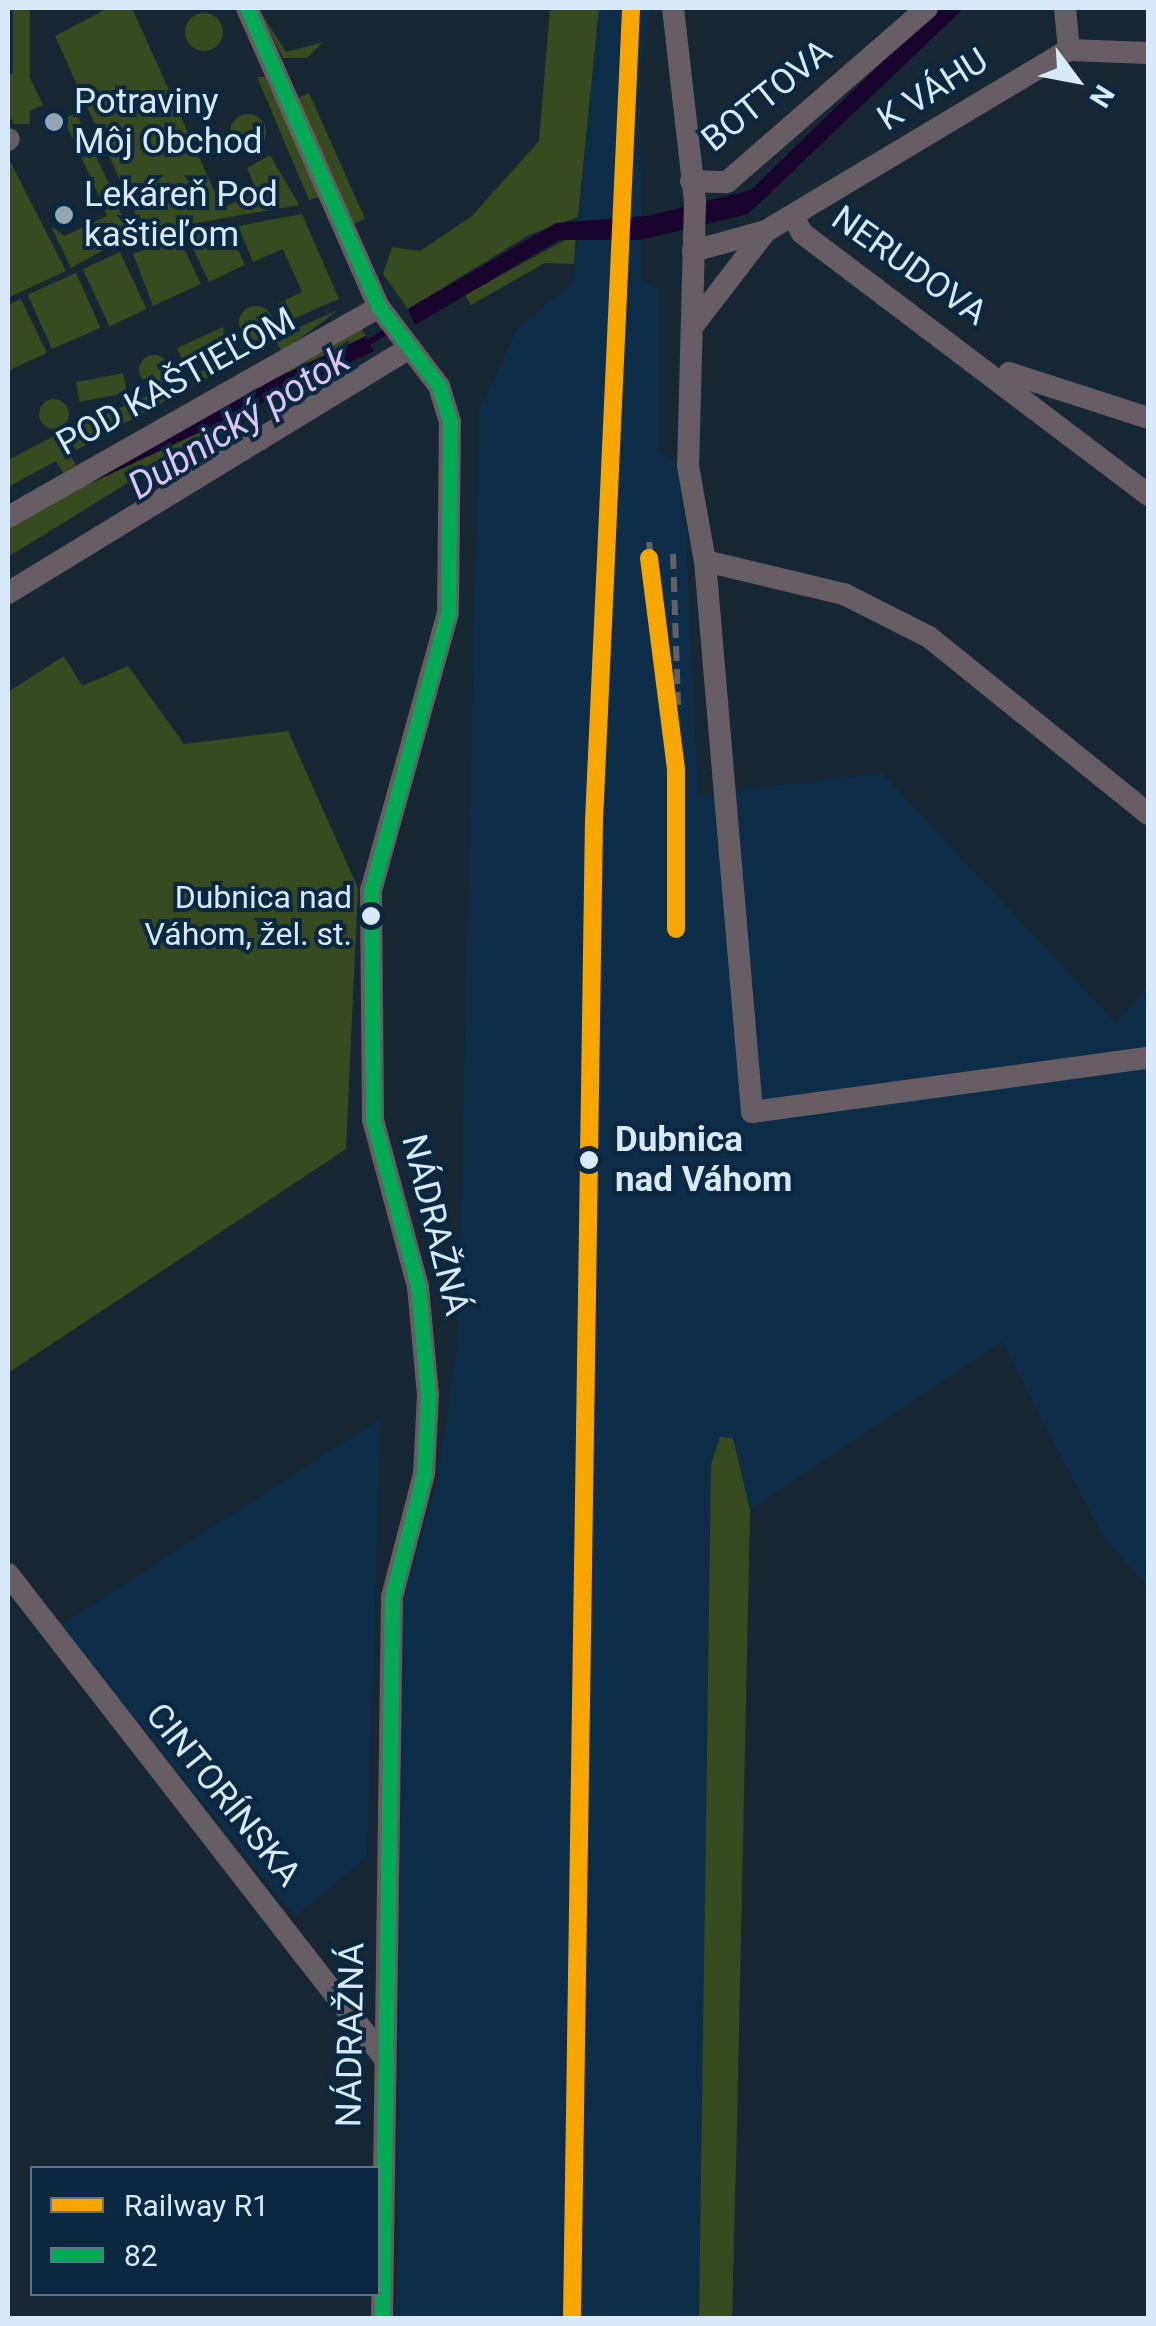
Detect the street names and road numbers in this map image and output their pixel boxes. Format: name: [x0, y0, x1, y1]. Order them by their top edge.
street label: BOTTOVA: [694, 31, 840, 161]
street label: K VÁHU: [870, 40, 996, 140]
street label: NERUDOVA: [823, 197, 995, 335]
street label: POD KAŠTIEĽOM: [49, 299, 303, 465]
street label: NÁDRAŽNÁ: [392, 1130, 478, 1320]
street label: CINTORÍNSKA: [137, 1695, 309, 1895]
street label: NÁDRAŽNÁ: [328, 1942, 374, 2128]

